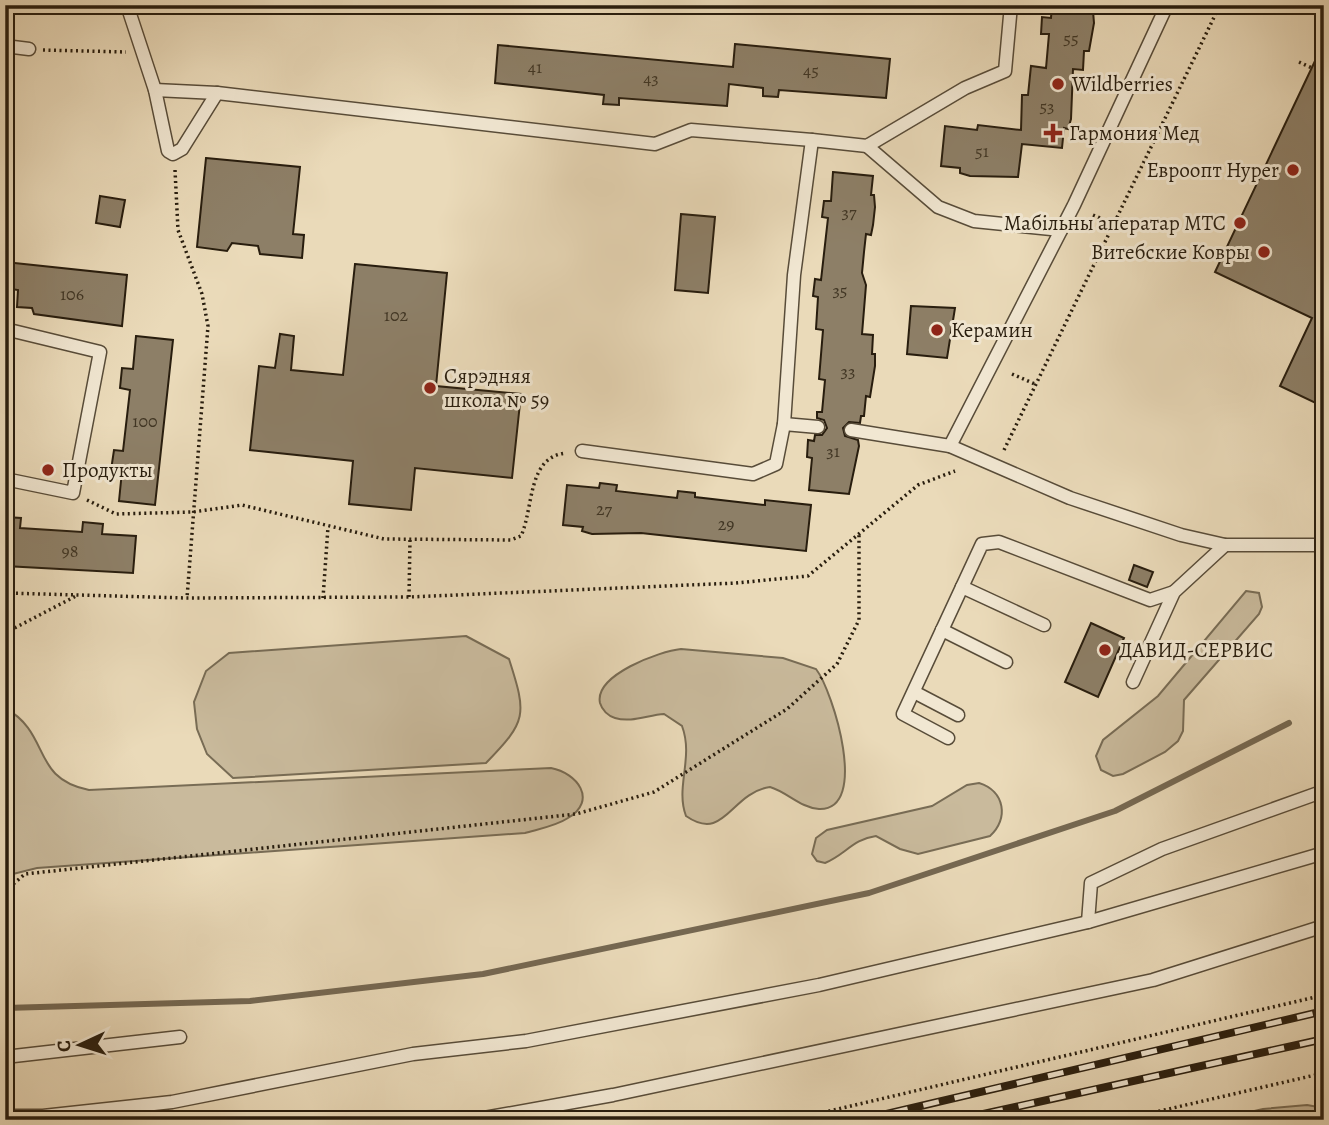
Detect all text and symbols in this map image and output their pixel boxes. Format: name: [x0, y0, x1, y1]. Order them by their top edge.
house number: 55: [1063, 26, 1079, 50]
house number: 41: [528, 55, 542, 79]
house number: 45: [803, 58, 819, 82]
house number: 43: [643, 66, 659, 90]
place label: Wildberries: [1071, 70, 1173, 98]
marker: Wildberries: [1050, 76, 1066, 92]
house number: 53: [1039, 94, 1055, 118]
place label: Гармония Мед: [1069, 119, 1200, 147]
marker: Гармония Мед: [1043, 123, 1063, 143]
house number: 51: [975, 139, 989, 163]
place label: Евроопт Hyper: [1146, 156, 1279, 184]
marker: Евроопт Hyper: [1285, 162, 1301, 178]
house number: 37: [841, 200, 857, 224]
place label: Мабільны аператар МТС: [1004, 209, 1226, 237]
marker: Мабільны аператар МТС: [1232, 215, 1248, 231]
place label: Витебские Ковры: [1091, 238, 1250, 266]
marker: Витебские Ковры: [1256, 244, 1272, 260]
house number: 35: [832, 278, 848, 302]
house number: 106: [60, 282, 84, 306]
house number: 102: [384, 303, 409, 327]
place label: Керамин: [951, 316, 1033, 344]
marker: Керамин: [929, 322, 945, 338]
house number: 33: [841, 359, 855, 383]
place label: Сярэдняя школа № 59: [444, 362, 549, 414]
marker: Сярэдняя школа № 59: [422, 380, 438, 396]
house number: 100: [132, 409, 158, 433]
house number: 31: [826, 439, 840, 463]
place label: Продукты: [62, 456, 153, 484]
marker: Продукты: [40, 462, 56, 478]
house number: 27: [596, 497, 612, 521]
house number: 29: [718, 512, 734, 536]
house number: 98: [62, 539, 78, 563]
place label: ДАВИД-СЕРВИС: [1119, 636, 1273, 664]
marker: ДАВИД-СЕРВИС: [1097, 642, 1113, 658]
north arrow: [46, 1010, 116, 1080]
text: С: [51, 1039, 77, 1053]

